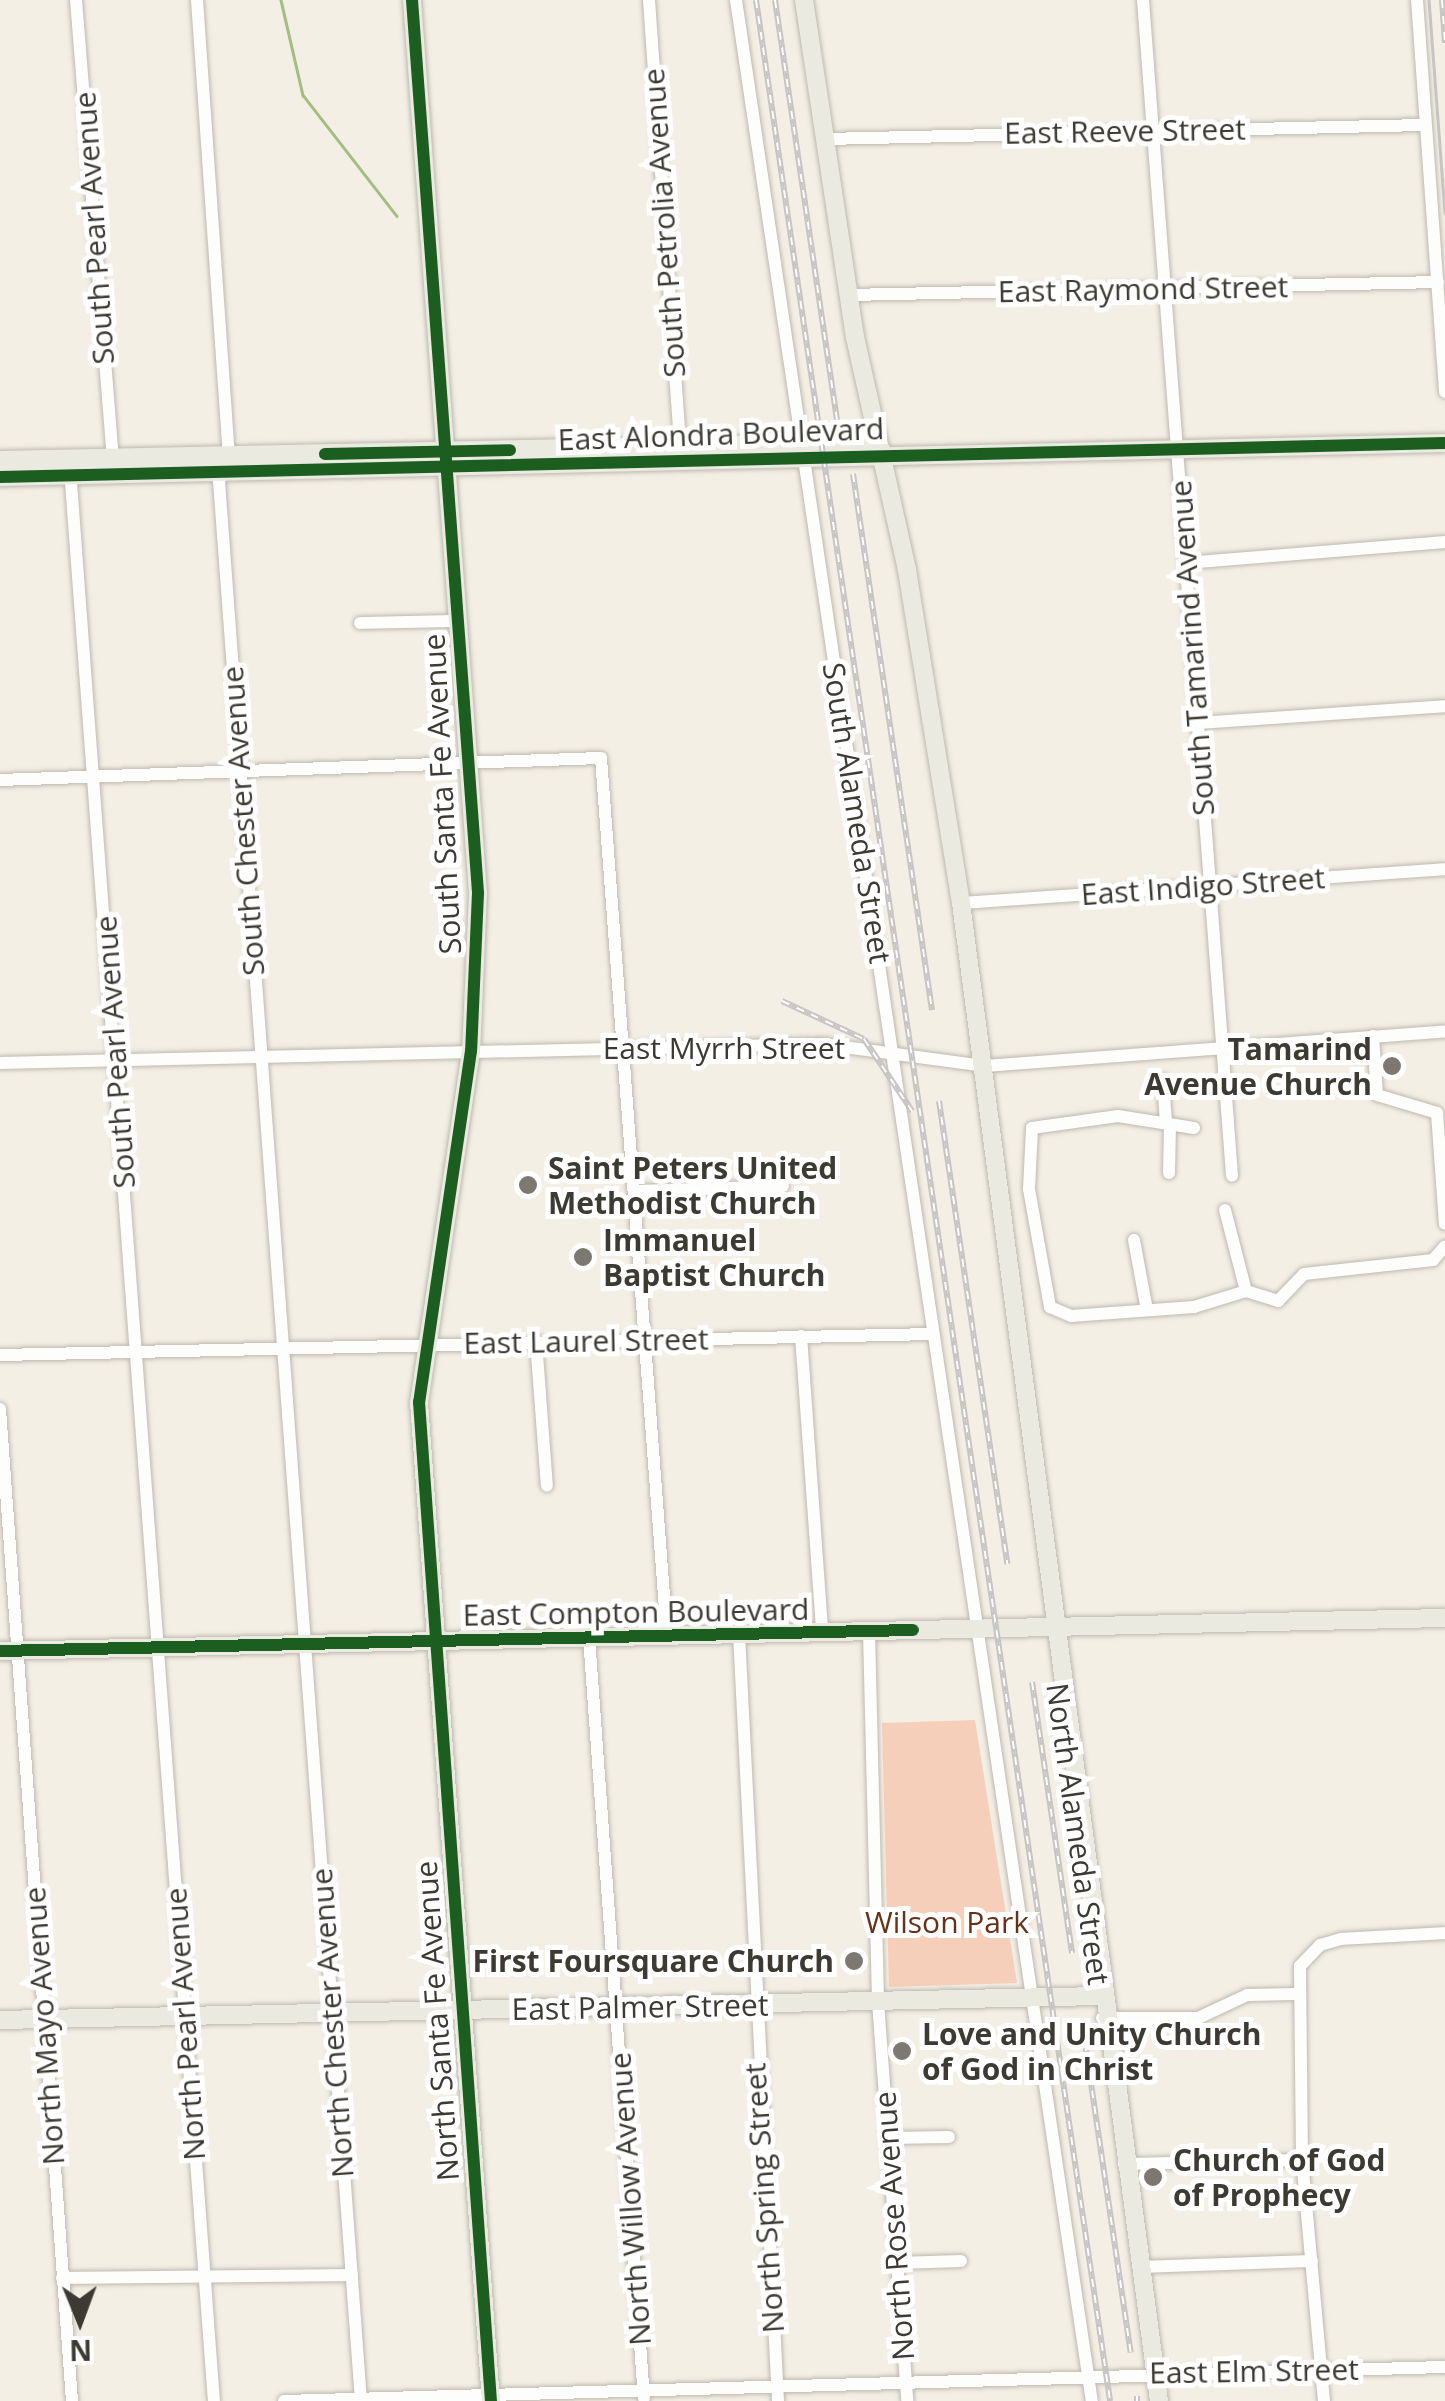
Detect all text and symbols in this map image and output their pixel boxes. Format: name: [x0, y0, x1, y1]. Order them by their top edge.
street label: South Petrolia Avenue: [635, 67, 693, 379]
street label: South Pearl Avenue: [67, 90, 121, 366]
street label: East Reeve Street: [1004, 111, 1246, 151]
street label: East Raymond Street: [997, 268, 1289, 310]
street label: East Alondra Boulevard: [557, 410, 885, 458]
street label: South Tamarind Avenue: [1162, 479, 1222, 817]
street label: South Santa Fe Avenue: [416, 633, 468, 955]
street label: South Alameda Street: [815, 660, 899, 966]
street label: South Chester Avenue: [214, 665, 272, 977]
street label: East Indigo Street: [1080, 860, 1326, 912]
street label: South Pearl Avenue: [88, 914, 142, 1190]
street label: East Myrrh Street: [603, 1030, 845, 1066]
place label: Tamarind Avenue Church: [1144, 1031, 1372, 1102]
marker: Tamarind Avenue Church: [1381, 1055, 1403, 1077]
place label: Saint Peters United Methodist Church: [548, 1150, 837, 1220]
marker: Saint Peters United Methodist Church: [517, 1174, 539, 1196]
place label: Immanuel Baptist Church: [603, 1222, 825, 1292]
marker: Immanuel Baptist Church: [572, 1246, 594, 1268]
street label: East Laurel Street: [463, 1321, 709, 1361]
street label: East Compton Boulevard: [462, 1591, 810, 1633]
street label: North Alameda Street: [1039, 1681, 1117, 1987]
street label: North Santa Fe Avenue: [408, 1860, 466, 2182]
street label: North Chester Avenue: [303, 1867, 361, 2179]
street label: North Mayo Avenue: [16, 1886, 72, 2166]
street label: North Pearl Avenue: [158, 1886, 212, 2162]
park label: Wilson Park: [865, 1904, 1029, 1940]
place label: First Foursquare Church: [472, 1943, 834, 1979]
marker: First Foursquare Church: [843, 1950, 865, 1972]
street label: East Palmer Street: [511, 1987, 769, 2027]
place label: Love and Unity Church of God in Christ: [922, 2016, 1261, 2086]
marker: Love and Unity Church of God in Christ: [891, 2040, 913, 2062]
street label: North Willow Avenue: [602, 2051, 658, 2347]
street label: North Spring Street: [737, 2062, 791, 2334]
street label: North Rose Avenue: [867, 2090, 921, 2362]
place label: Church of God of Prophecy: [1173, 2142, 1385, 2212]
marker: Church of God of Prophecy: [1142, 2166, 1164, 2188]
north arrow: [30, 2271, 130, 2371]
text: N: [69, 2332, 92, 2370]
street label: East Elm Street: [1149, 2351, 1359, 2391]

